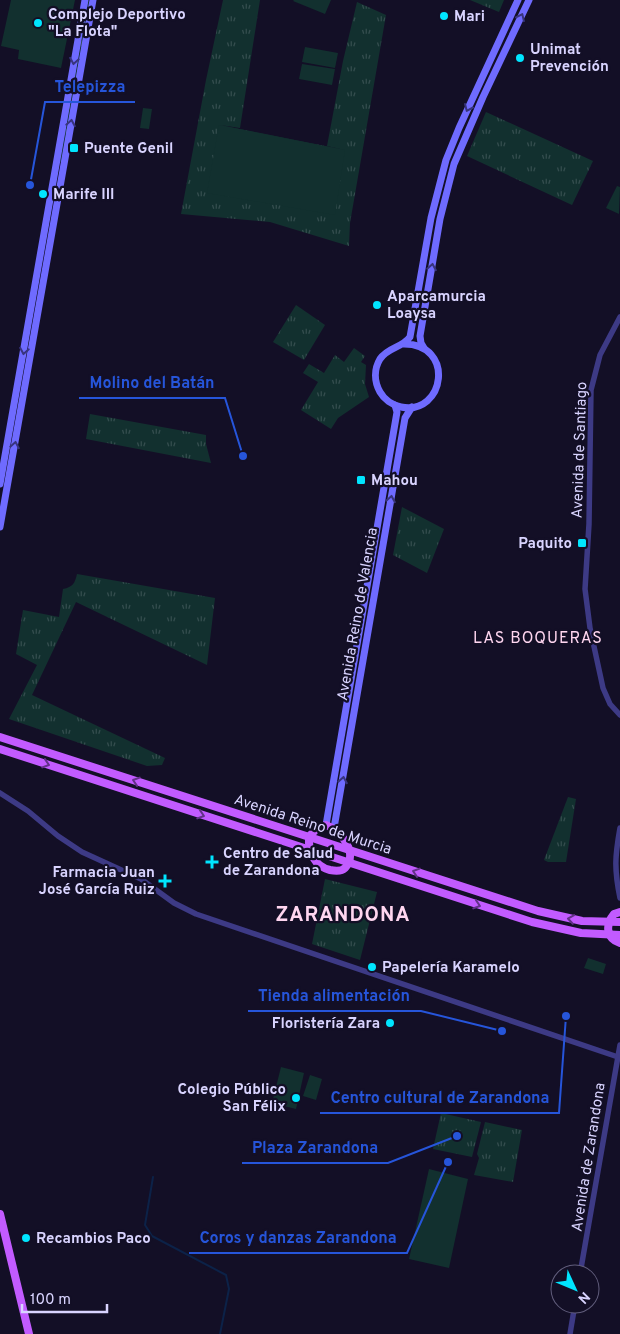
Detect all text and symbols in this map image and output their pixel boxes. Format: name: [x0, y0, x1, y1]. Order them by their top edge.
place label: Complejo Deportivo "La Flota": [48, 6, 186, 42]
place label: Mari: [454, 8, 485, 27]
marker: Mari: [438, 10, 450, 22]
one-way arrow: [515, 13, 525, 22]
marker: Complejo Deportivo "La Flota": [32, 17, 44, 29]
place label: Unimat Prevención: [530, 41, 609, 77]
marker: Unimat Prevención: [514, 52, 526, 64]
one-way arrow: [69, 56, 79, 65]
callout: Telepizza: [45, 71, 135, 102]
text: Telepizza: [55, 78, 125, 98]
one-way arrow: [464, 103, 475, 112]
one-way arrow: [66, 118, 76, 127]
place label: Puente Genil: [84, 140, 173, 159]
marker: Puente Genil: [68, 142, 80, 154]
place label: Marife III: [53, 186, 114, 205]
marker: Marife III: [37, 188, 49, 200]
one-way arrow: [426, 263, 436, 272]
place label: Aparcamurcia Loaysa: [387, 288, 486, 324]
marker: Aparcamurcia Loaysa: [371, 299, 383, 311]
one-way arrow: [19, 346, 29, 355]
callout: Molino del Batán: [79, 367, 225, 398]
text: Molino del Batán: [89, 374, 215, 394]
street label: Avenida de Santiago: [569, 381, 592, 519]
one-way arrow: [9, 441, 19, 450]
place label: Mahou: [371, 472, 418, 491]
marker: Mahou: [355, 474, 367, 486]
one-way arrow: [386, 495, 396, 503]
street label: Avenida Reino de Valencia: [334, 526, 383, 702]
place label: Paquito: [518, 535, 572, 554]
marker: Paquito: [576, 537, 588, 549]
district label: LAS BOQUERAS: [473, 629, 603, 649]
one-way arrow: [42, 759, 50, 769]
one-way arrow: [337, 775, 347, 784]
one-way arrow: [132, 777, 141, 787]
street label: Avenida Reino de Murcia: [231, 791, 394, 860]
one-way arrow: [196, 809, 205, 819]
place label: Centro de Salud de Zarandona: [223, 845, 333, 881]
marker: Centro de Salud de Zarandona: [205, 855, 219, 869]
place label: Farmacia Juan José García Ruiz: [39, 864, 155, 900]
one-way arrow: [412, 868, 421, 878]
marker: Farmacia Juan José García Ruiz: [159, 875, 171, 887]
one-way arrow: [473, 899, 481, 909]
district label: ZARANDONA: [276, 903, 410, 929]
one-way arrow: [567, 914, 576, 924]
place label: Papelería Karamelo: [382, 959, 520, 978]
marker: Papelería Karamelo: [366, 961, 378, 973]
callout: Tienda alimentación: [248, 980, 421, 1011]
text: Tienda alimentación: [258, 987, 410, 1007]
place label: Floristería Zara: [272, 1015, 380, 1034]
marker: Floristería Zara: [384, 1017, 396, 1029]
place label: Colegio Público San Félix: [178, 1081, 286, 1117]
street label: Avenida de Zarandona: [568, 1081, 611, 1233]
callout: Centro cultural de Zarandona: [320, 1082, 559, 1113]
text: Centro cultural de Zarandona: [330, 1089, 550, 1109]
marker: Colegio Público San Félix: [290, 1092, 302, 1104]
callout: Plaza Zarandona: [242, 1132, 388, 1163]
text: Plaza Zarandona: [252, 1139, 378, 1159]
callout: Coros y danzas Zarandona: [189, 1222, 407, 1253]
text: Coros y danzas Zarandona: [199, 1229, 397, 1249]
place label: Recambios Paco: [36, 1230, 151, 1249]
marker: Recambios Paco: [20, 1232, 32, 1244]
north arrow: [550, 1264, 600, 1314]
scale bar: [22, 1282, 108, 1314]
text: N: [574, 1287, 593, 1307]
text: 100 m: [30, 1291, 71, 1310]

